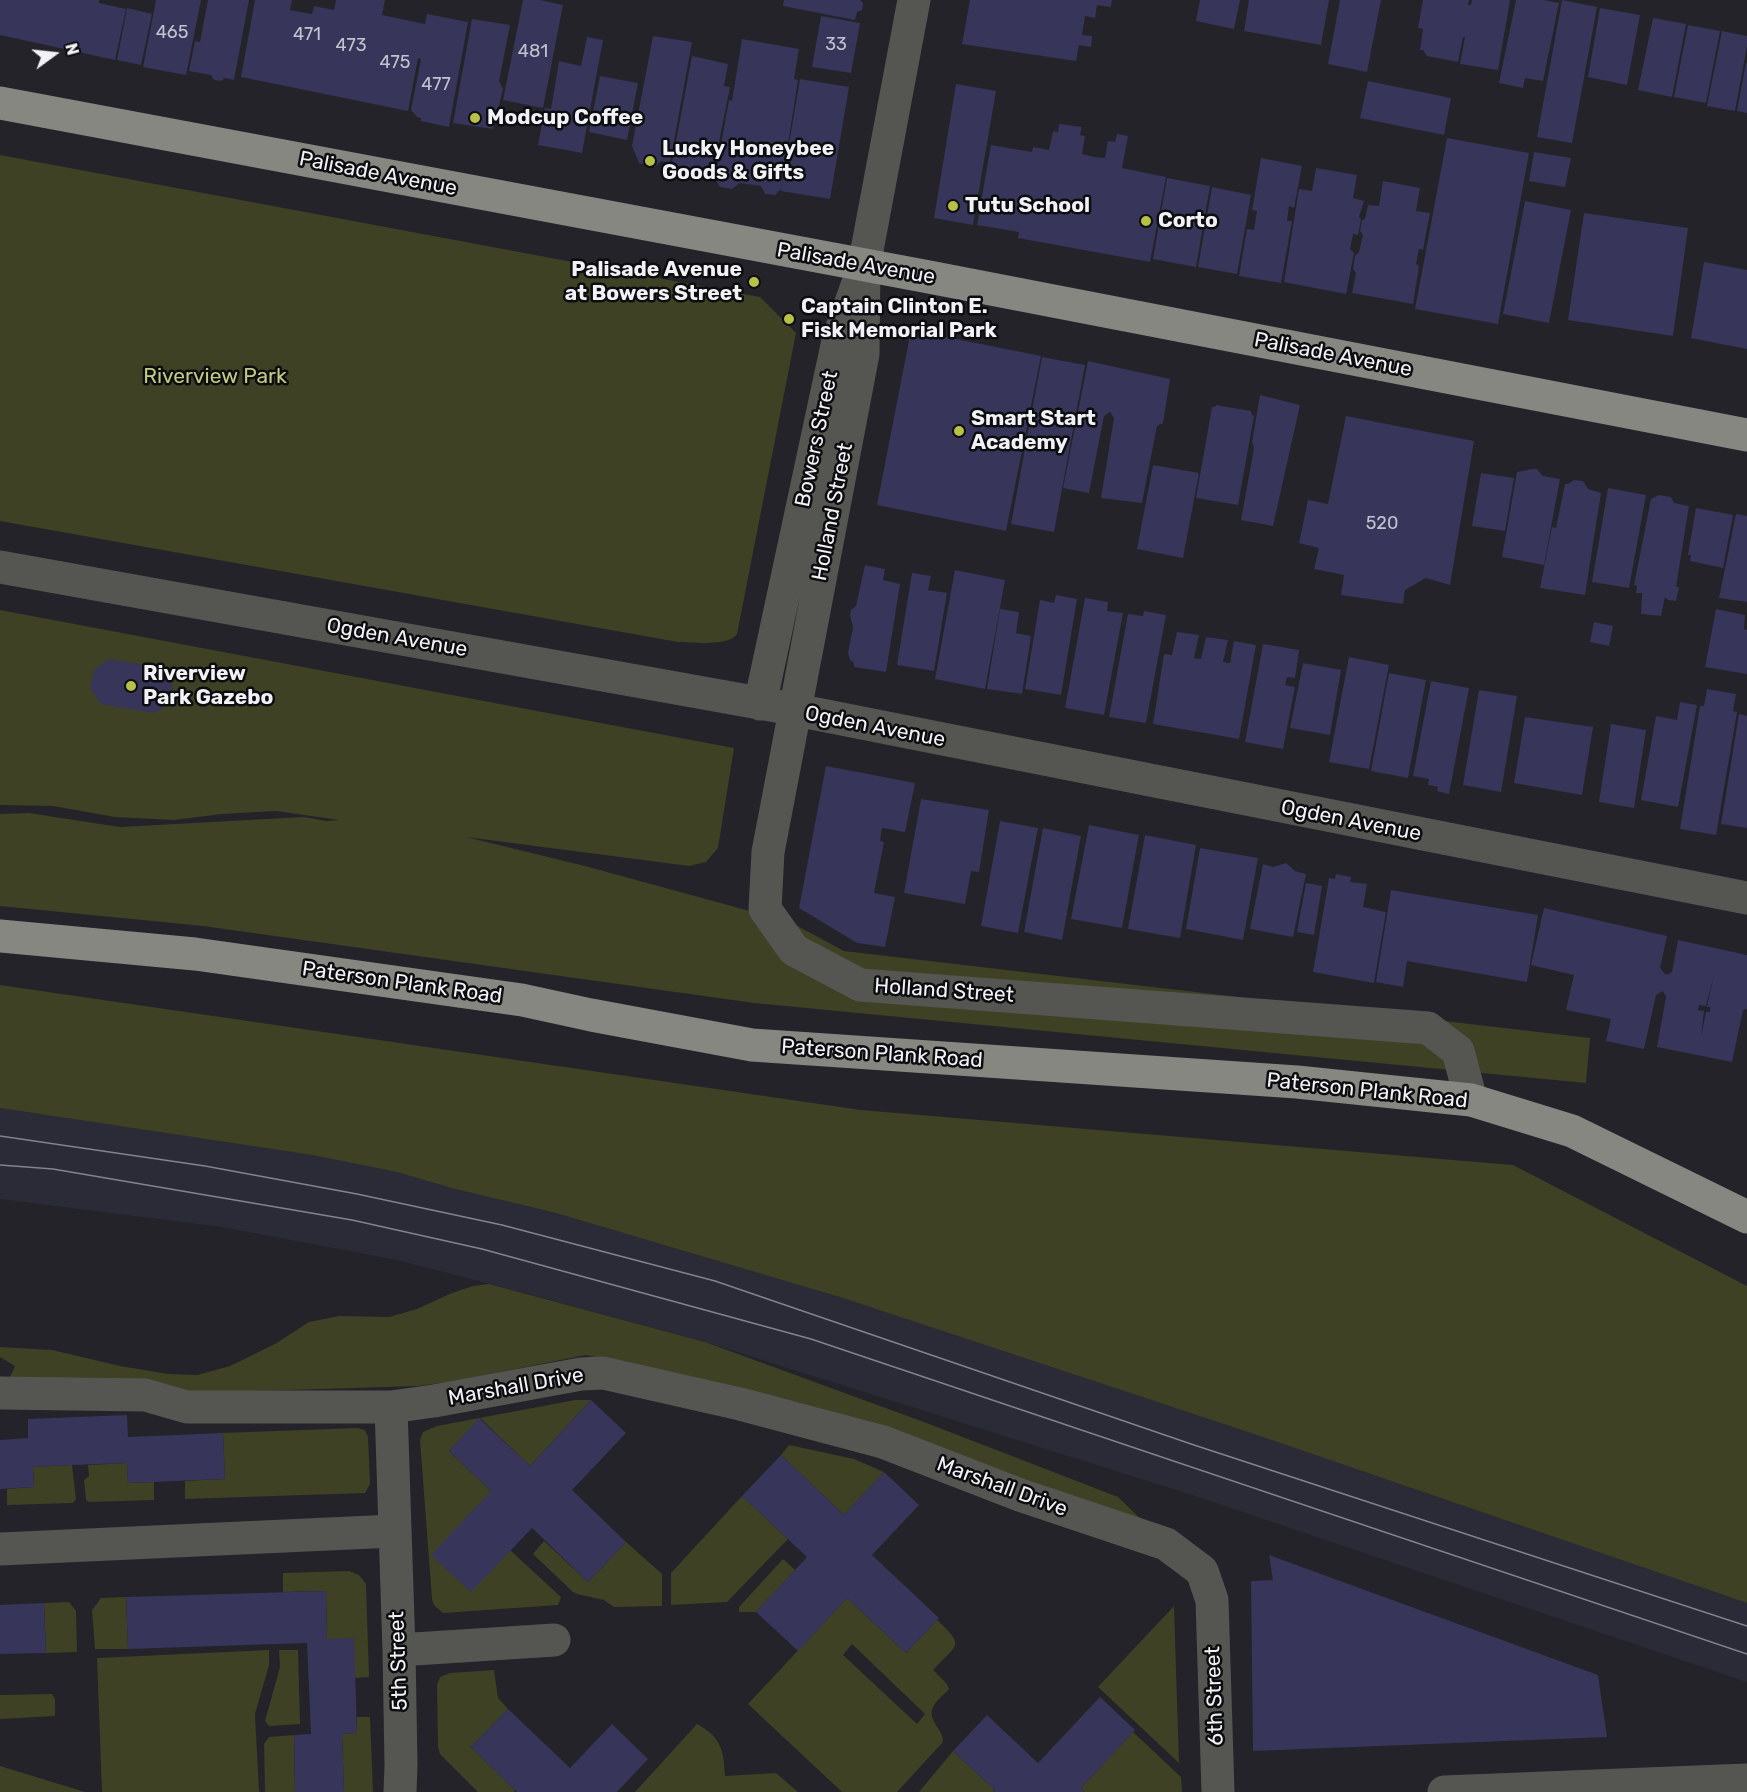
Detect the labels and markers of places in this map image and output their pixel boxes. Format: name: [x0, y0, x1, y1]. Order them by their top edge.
place label: Modcup Coffee: [487, 105, 643, 131]
marker: Modcup Coffee: [468, 111, 482, 125]
place label: Lucky Honeybee Goods & Gifts: [662, 136, 834, 186]
marker: Lucky Honeybee Goods & Gifts: [643, 154, 657, 168]
place label: Tutu School: [965, 193, 1090, 219]
marker: Tutu School: [946, 199, 960, 213]
place label: Corto: [1158, 208, 1218, 234]
marker: Corto: [1139, 214, 1153, 228]
place label: Palisade Avenue at Bowers Street: [565, 257, 742, 307]
marker: Palisade Avenue at Bowers Street: [747, 275, 761, 289]
place label: Captain Clinton E. Fisk Memorial Park: [801, 294, 997, 344]
marker: Captain Clinton E. Fisk Memorial Park: [782, 312, 796, 326]
place label: Smart Start Academy: [971, 406, 1096, 456]
marker: Smart Start Academy: [952, 424, 966, 438]
place label: Riverview Park Gazebo: [143, 661, 273, 711]
marker: Riverview Park Gazebo: [124, 679, 138, 693]

